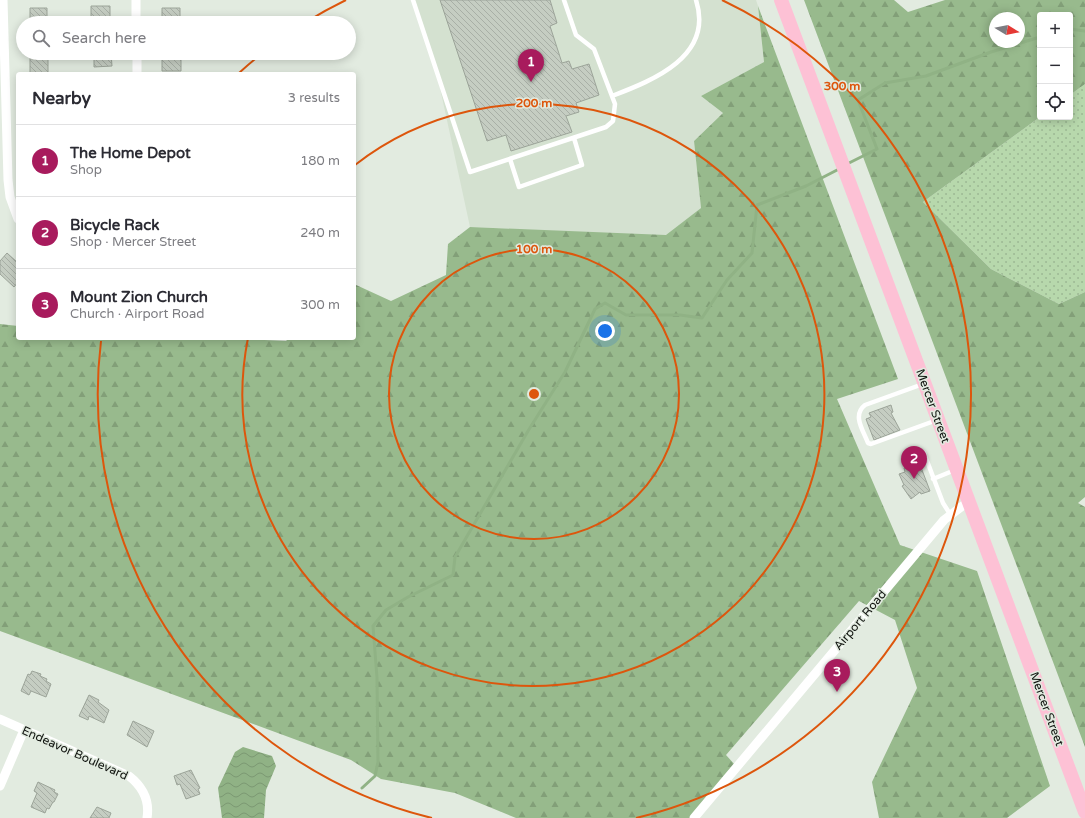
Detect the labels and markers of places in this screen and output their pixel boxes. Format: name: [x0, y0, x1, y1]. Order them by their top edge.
pin: 1: [518, 49, 544, 82]
centre of rings: [527, 387, 541, 401]
pin: 2: [901, 446, 927, 479]
pin: 3: [824, 659, 850, 692]

